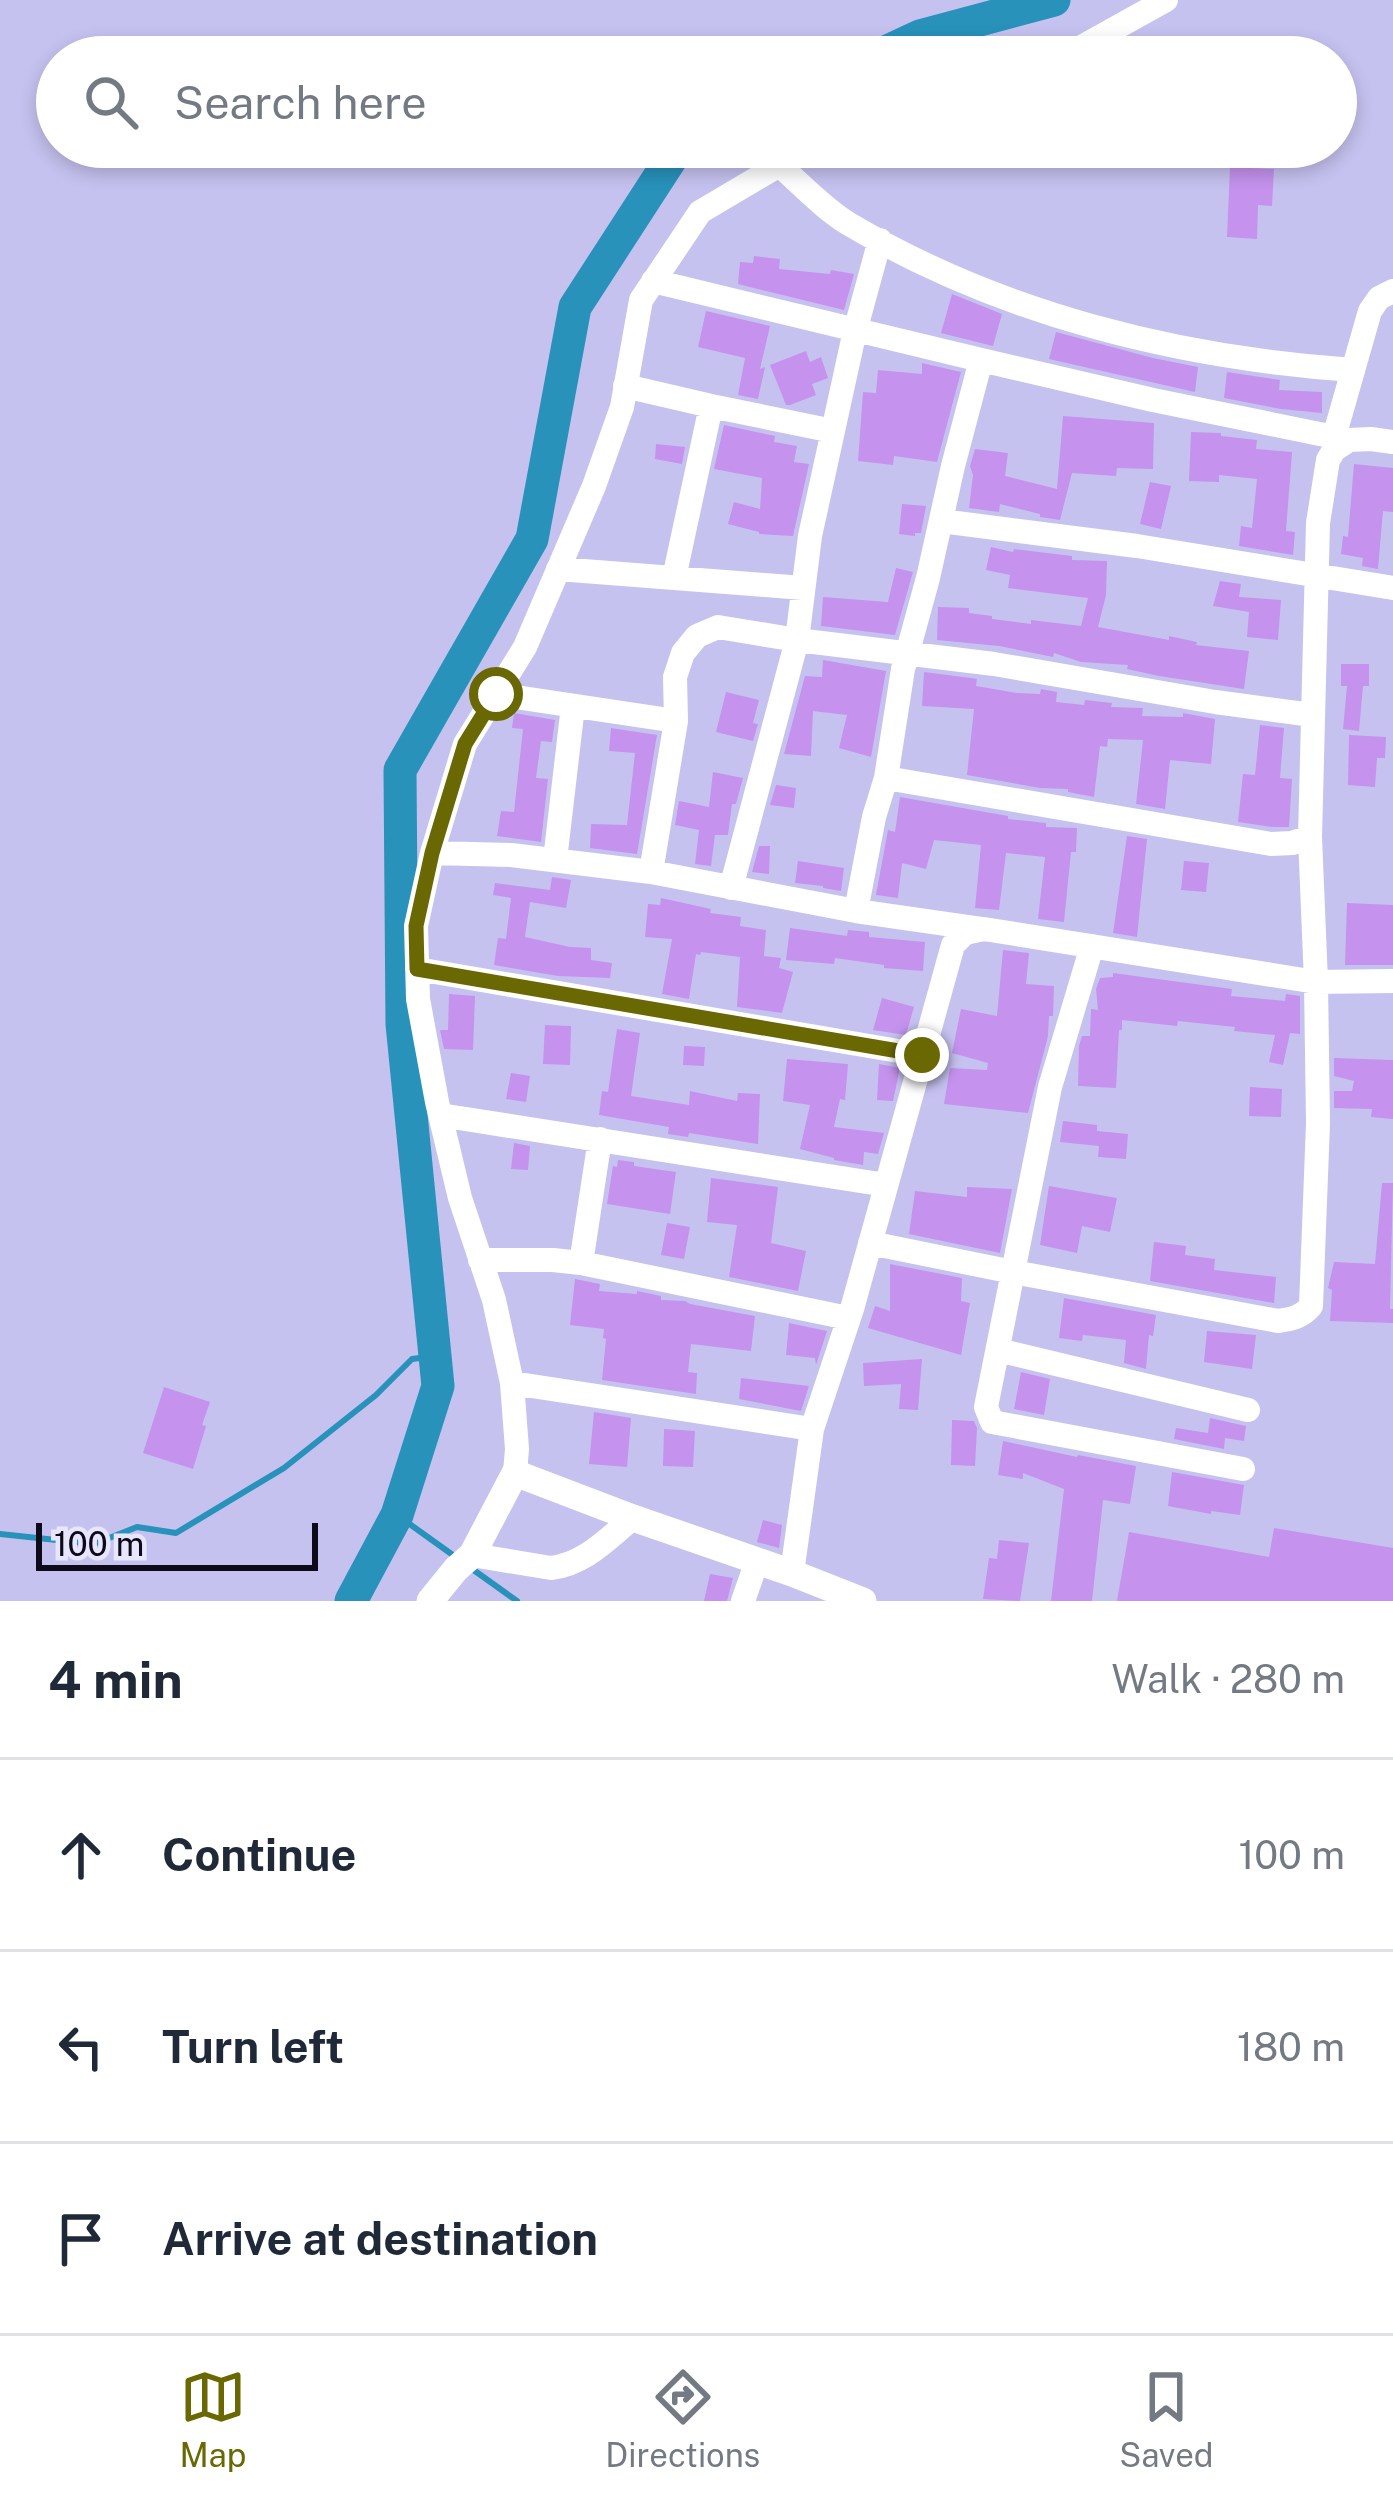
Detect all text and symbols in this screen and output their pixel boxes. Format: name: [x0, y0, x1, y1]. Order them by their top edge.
search box: [36, 36, 1357, 168]
icon: search: [78, 69, 144, 135]
text: Search here: [174, 76, 427, 129]
route start: [469, 667, 523, 721]
route end: [895, 1028, 949, 1082]
scale bar: [36, 1517, 318, 1570]
text: 100 m: [54, 1525, 144, 1563]
text: 4 min: [48, 1650, 183, 1709]
text: Walk · 280 m: [1111, 1656, 1345, 1702]
icon: ahead: [48, 1822, 114, 1888]
text: Continue: [162, 1828, 356, 1881]
text: 100 m: [1238, 1832, 1345, 1878]
icon: left: [48, 2014, 114, 2080]
text: Turn left: [162, 2020, 344, 2073]
text: 180 m: [1237, 2024, 1345, 2070]
icon: arrive: [48, 2206, 114, 2272]
text: Arrive at destination: [162, 2212, 598, 2265]
tab: Map: [179, 2364, 246, 2474]
tab: Directions: [605, 2364, 760, 2474]
tab: Saved: [1119, 2364, 1214, 2474]

